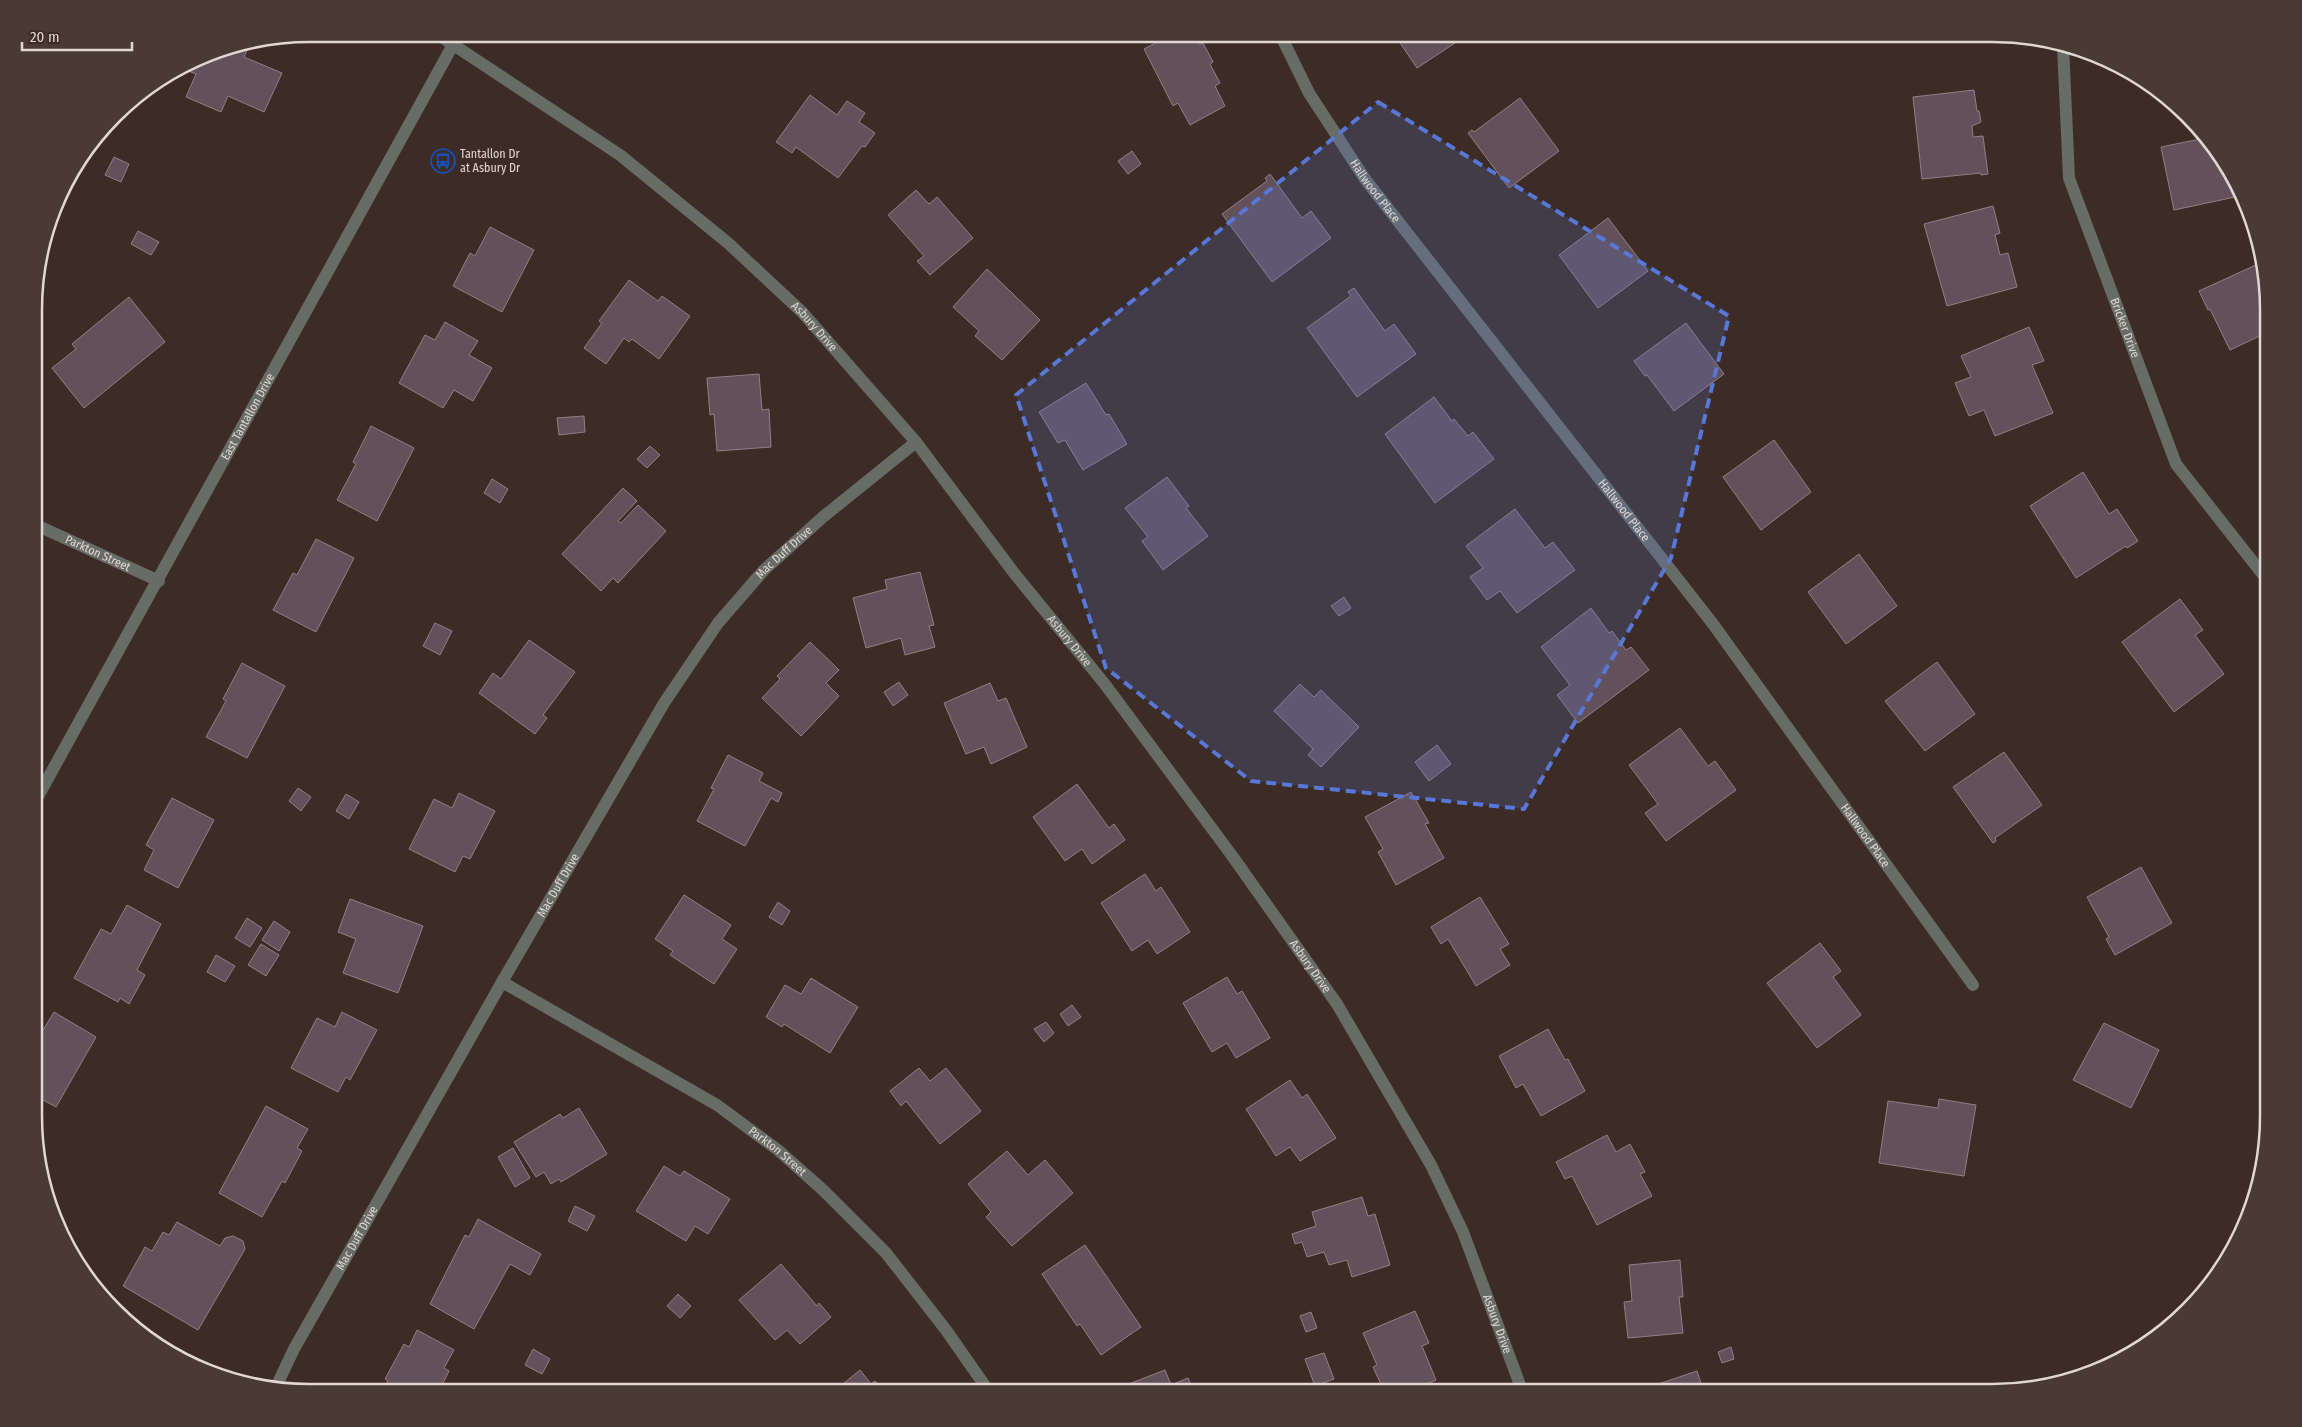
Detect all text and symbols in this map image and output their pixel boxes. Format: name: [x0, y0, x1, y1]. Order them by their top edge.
scale bar: [22, 20, 132, 52]
text: 20 m: [30, 28, 60, 46]
place label: Tantallon Dr at Asbury Dr: [460, 147, 521, 175]
bus stop icon: Tantallon Dr at Asbury Dr: [430, 148, 456, 174]
street label: Hallwood Place: [1347, 157, 1403, 225]
street label: Bricker Drive: [2107, 296, 2143, 360]
street label: Asbury Drive: [789, 299, 840, 354]
street label: East Tantallon Drive: [218, 371, 277, 462]
street label: Hallwood Place: [1595, 476, 1653, 544]
street label: Mac Duff Drive: [753, 523, 815, 581]
street label: Parkton Street: [63, 532, 133, 574]
street label: Asbury Drive: [1044, 612, 1095, 669]
street label: Hallwood Place: [1838, 801, 1893, 870]
street label: Mac Duff Drive: [534, 851, 582, 920]
street label: Asbury Drive: [1287, 937, 1334, 996]
street label: Parkton Street: [746, 1124, 809, 1179]
street label: Mac Duff Drive: [333, 1203, 381, 1272]
street label: Asbury Drive: [1480, 1292, 1515, 1355]

